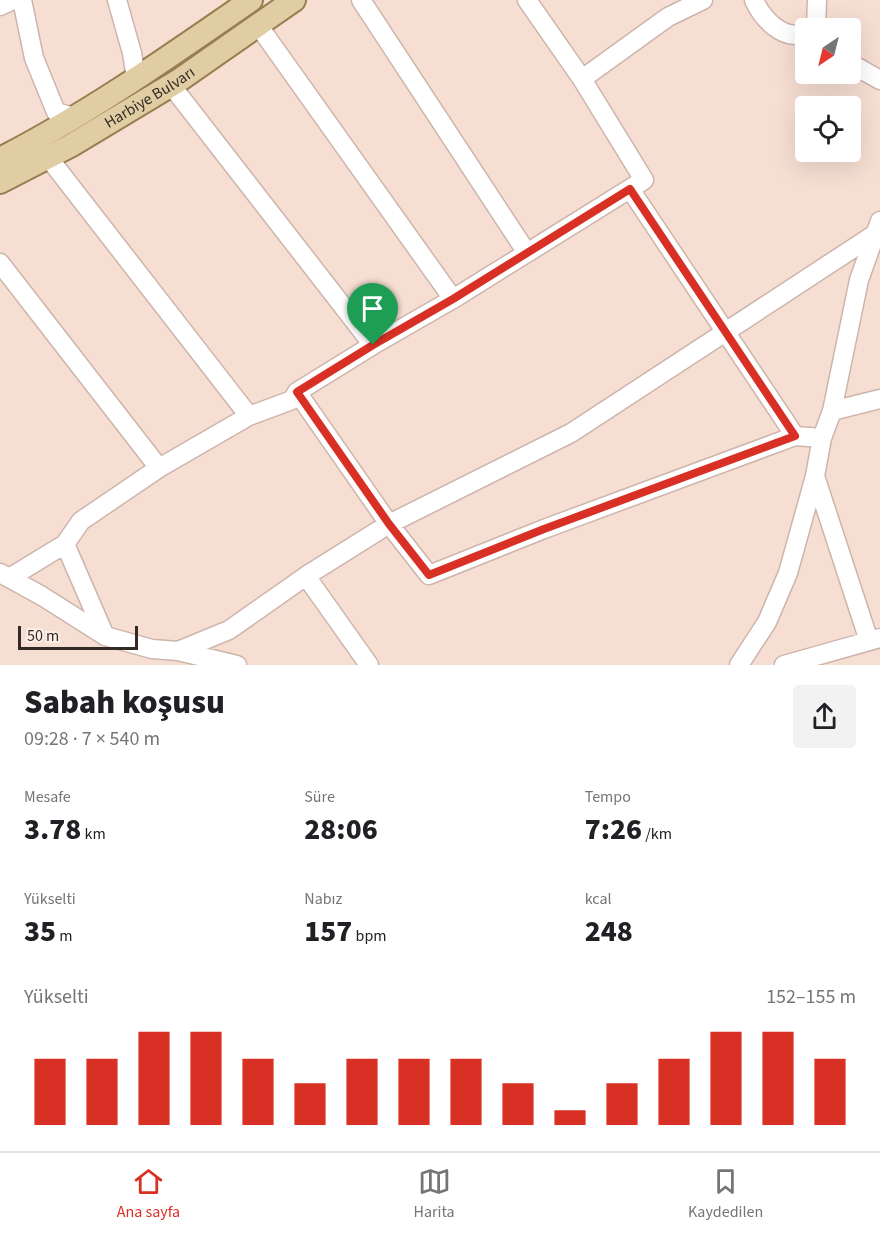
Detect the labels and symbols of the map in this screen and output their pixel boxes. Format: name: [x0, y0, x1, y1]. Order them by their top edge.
north arrow: [795, 18, 861, 84]
street label: Harbiye Bulvarı: [100, 61, 199, 134]
pin: [347, 283, 398, 345]
scale bar: [18, 623, 138, 650]

